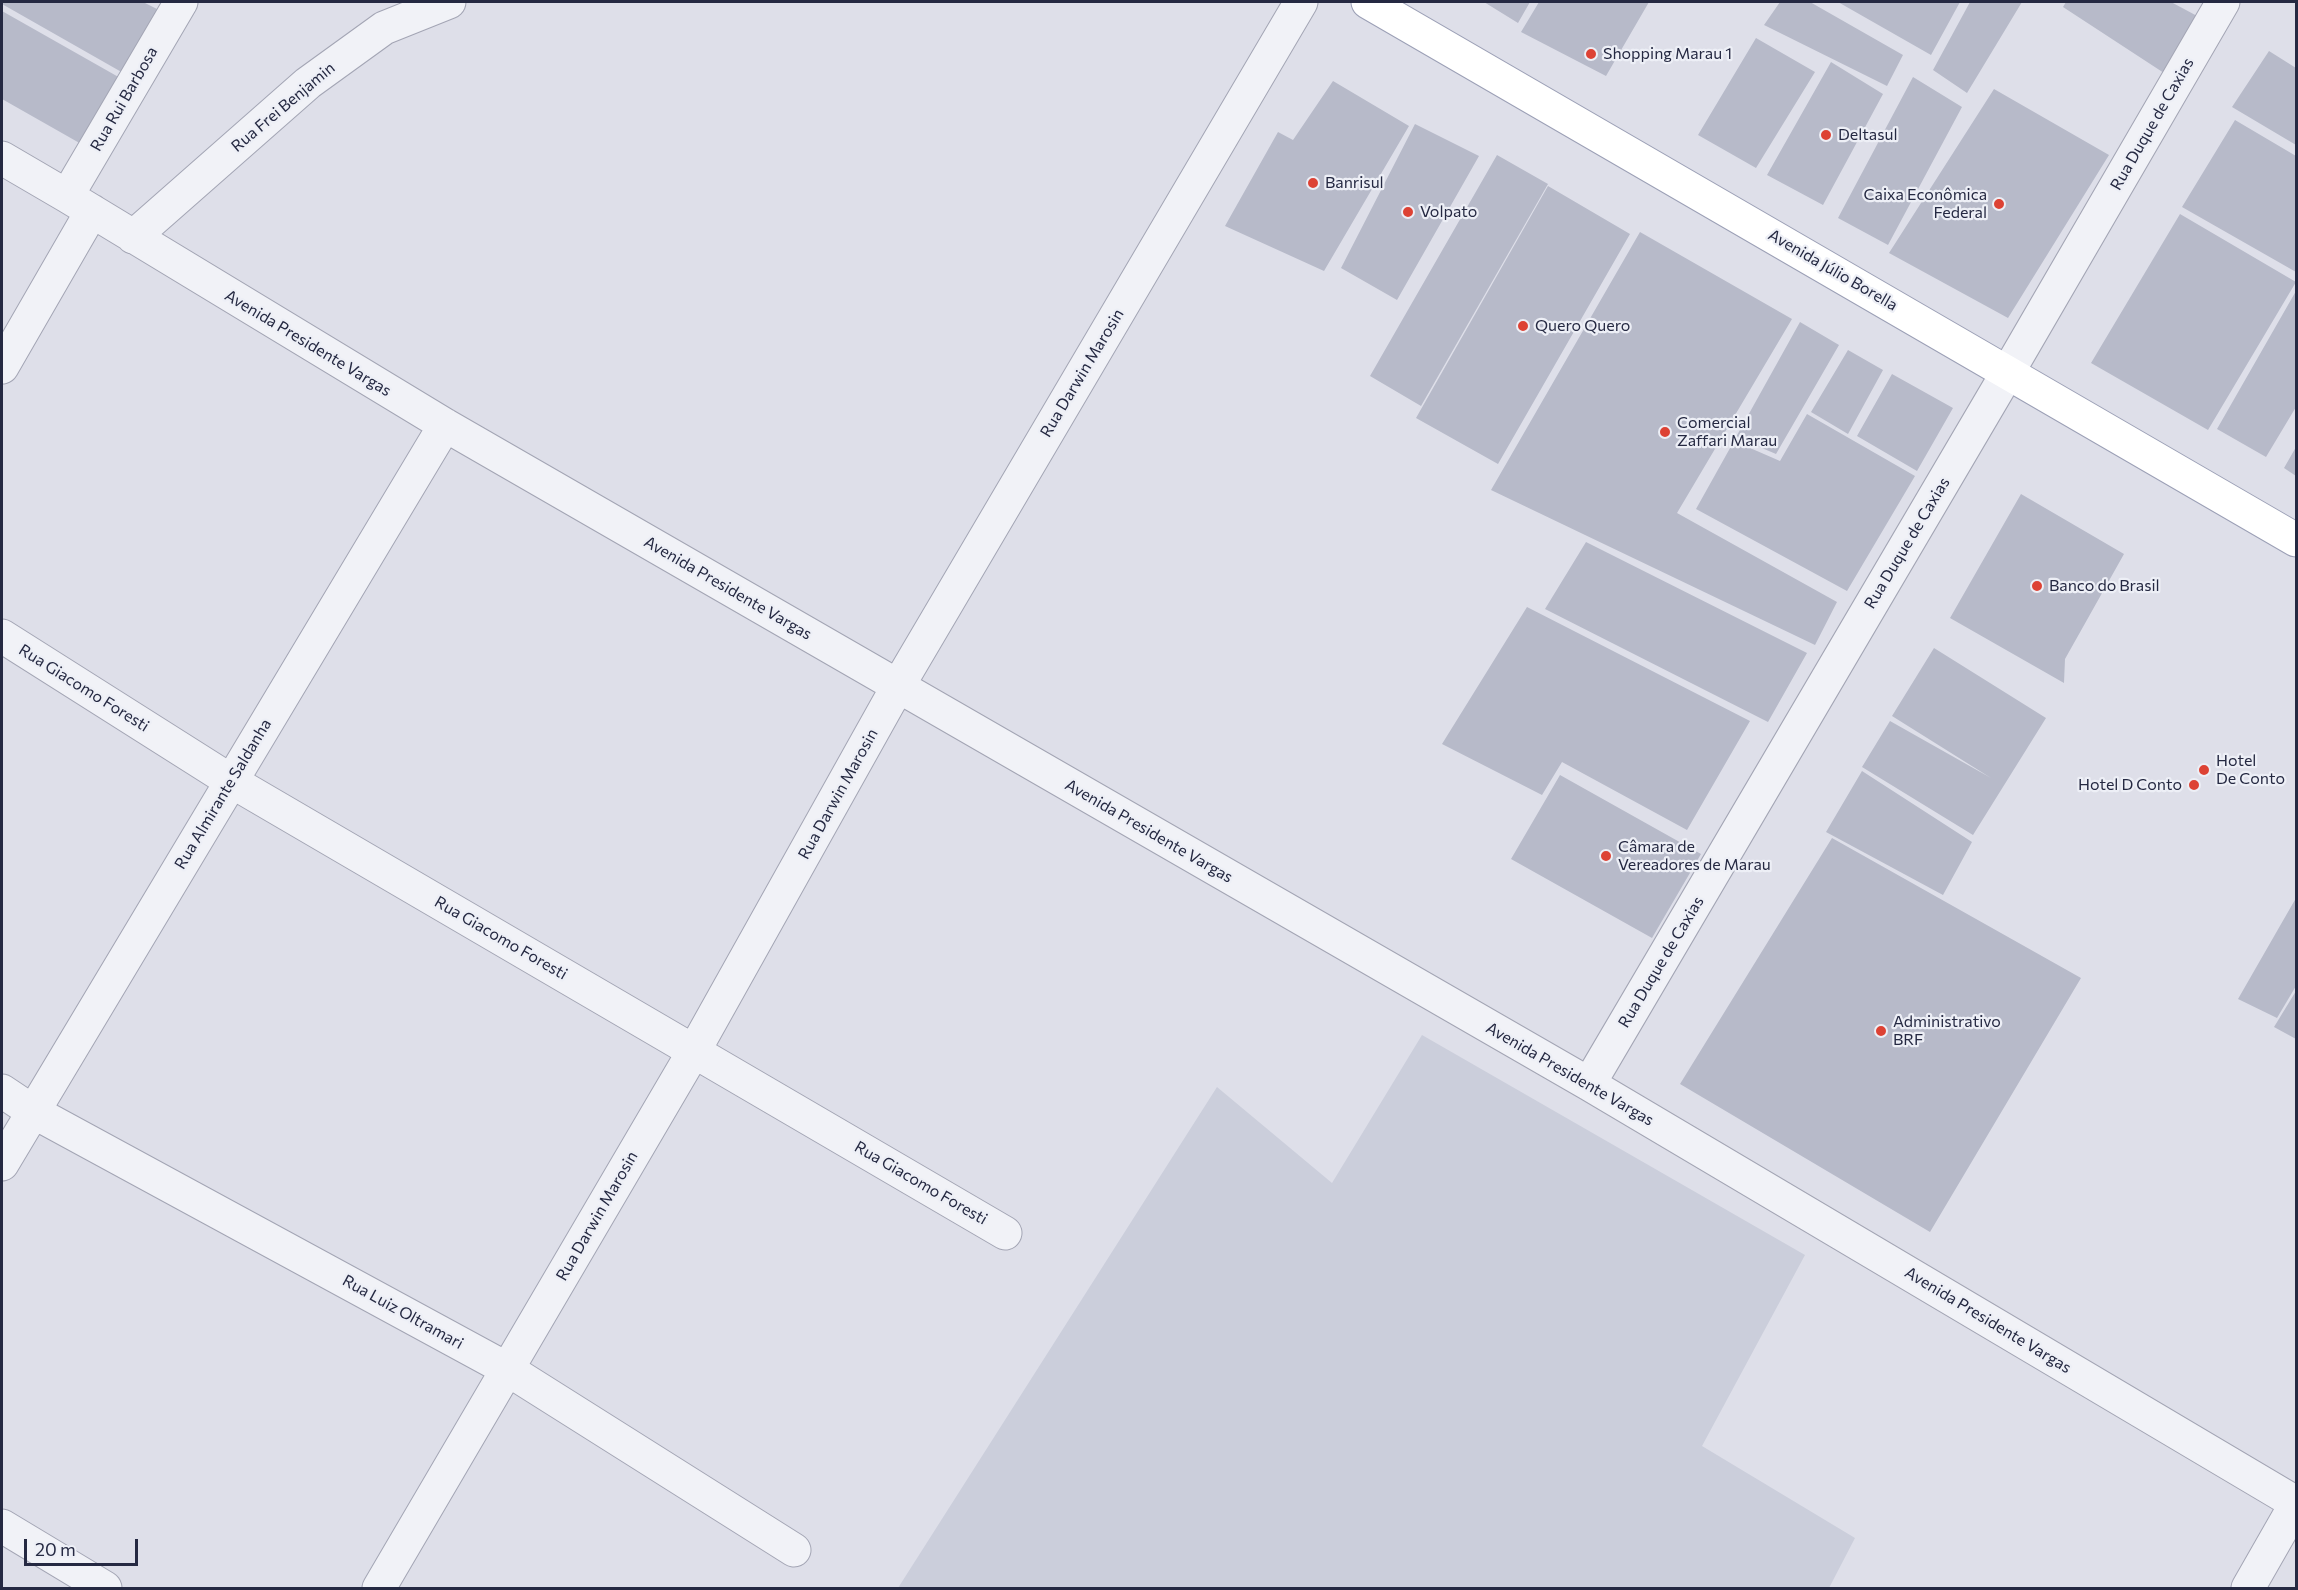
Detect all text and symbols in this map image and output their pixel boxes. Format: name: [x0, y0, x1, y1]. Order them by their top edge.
street label: Rua Rui Barbosa: [86, 43, 162, 155]
place label: Shopping Marau 1: [1603, 44, 1732, 64]
marker: Shopping Marau 1: [1584, 47, 1598, 61]
street label: Rua Duque de Caxias: [2106, 54, 2198, 194]
street label: Rua Frei Benjamin: [227, 58, 339, 156]
place label: Deltasul: [1838, 125, 1897, 145]
marker: Deltasul: [1819, 128, 1833, 142]
place label: Banrisul: [1325, 173, 1384, 193]
marker: Banrisul: [1306, 176, 1320, 190]
place label: Caixa Econômica Federal: [1864, 185, 1987, 223]
marker: Caixa Econômica Federal: [1992, 197, 2006, 211]
place label: Volpato: [1420, 202, 1477, 222]
marker: Volpato: [1401, 205, 1415, 219]
street label: Avenida Júlio Borella: [1765, 225, 1901, 315]
street label: Avenida Presidente Vargas: [221, 286, 395, 400]
street label: Rua Darwin Marosin: [1036, 305, 1128, 441]
place label: Quero Quero: [1535, 316, 1630, 336]
marker: Quero Quero: [1516, 319, 1530, 333]
place label: Comercial Zaffari Marau: [1677, 413, 1777, 451]
marker: Comercial Zaffari Marau: [1658, 425, 1672, 439]
street label: Rua Duque de Caxias: [1860, 474, 1954, 612]
street label: Avenida Presidente Vargas: [641, 532, 815, 644]
place label: Banco do Brasil: [2049, 576, 2160, 596]
marker: Banco do Brasil: [2030, 579, 2044, 593]
street label: Rua Giacomo Foresti: [15, 640, 153, 736]
street label: Rua Almirante Saldanha: [170, 715, 276, 873]
street label: Rua Darwin Marosin: [794, 725, 882, 863]
place label: Hotel De Conto: [2216, 751, 2285, 789]
marker: Hotel De Conto: [2197, 763, 2211, 777]
street label: Avenida Presidente Vargas: [1062, 775, 1236, 887]
place label: Hotel D Conto: [2078, 775, 2182, 795]
marker: Hotel D Conto: [2187, 778, 2201, 792]
place label: Câmara de Vereadores de Marau: [1618, 837, 1771, 875]
marker: Câmara de Vereadores de Marau: [1599, 849, 1613, 863]
street label: Rua Giacomo Foresti: [431, 892, 571, 984]
street label: Rua Duque de Caxias: [1614, 893, 1708, 1031]
place label: Administrativo BRF: [1893, 1012, 2001, 1050]
street label: Avenida Presidente Vargas: [1483, 1018, 1657, 1130]
marker: Administrativo BRF: [1874, 1024, 1888, 1038]
street label: Rua Giacomo Foresti: [851, 1137, 991, 1229]
street label: Rua Darwin Marosin: [552, 1148, 642, 1284]
street label: Avenida Presidente Vargas: [1901, 1263, 2075, 1377]
street label: Rua Luiz Oltramari: [339, 1271, 467, 1353]
scale bar: [27, 1527, 141, 1565]
text: 20 m: [35, 1538, 76, 1560]

